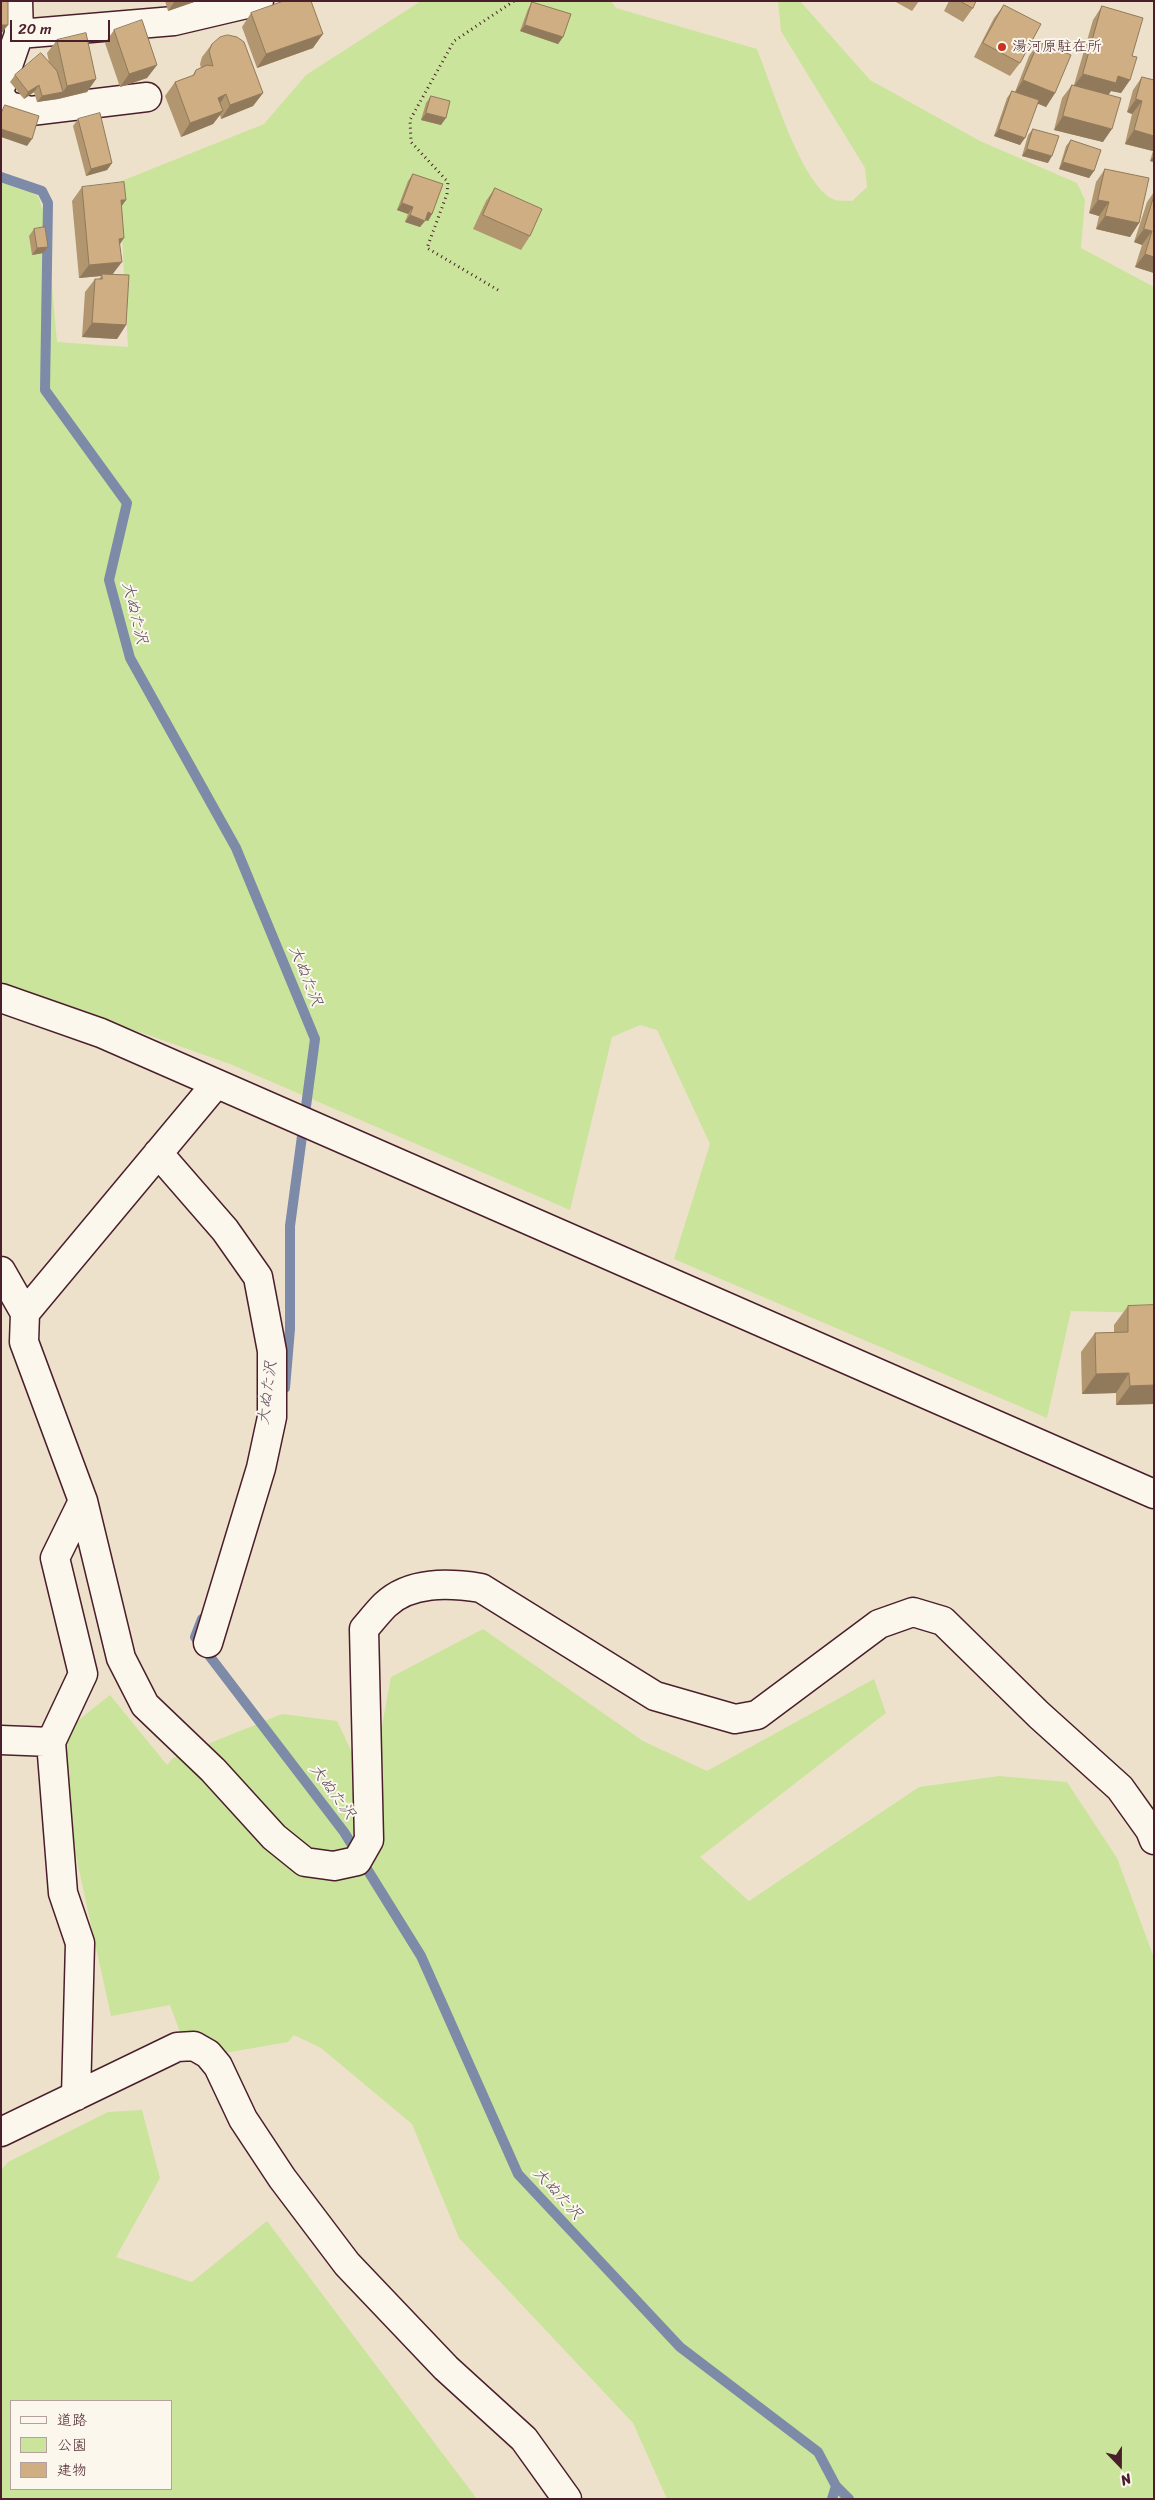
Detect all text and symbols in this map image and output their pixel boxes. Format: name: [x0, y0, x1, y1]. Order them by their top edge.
scale bar: [12, 10, 112, 42]
text: 20 m: [18, 16, 52, 42]
place label: 湯河原駐在所: [1012, 38, 1102, 56]
marker: 湯河原駐在所: [996, 41, 1008, 53]
water label: 大ぬた沢: [117, 580, 151, 646]
water label: 大ぬた沢: [284, 943, 326, 1009]
water label: 大ぬた沢: [255, 1360, 281, 1426]
water label: 大ぬた沢: [305, 1761, 359, 1823]
water label: 大ぬた沢: [528, 2164, 586, 2224]
legend: [10, 2400, 172, 2490]
text: 道路: [57, 2407, 87, 2433]
text: 公園: [57, 2432, 87, 2458]
north arrow: [1095, 2440, 1145, 2490]
text: 建物: [57, 2457, 87, 2483]
text: N: [1117, 2466, 1135, 2493]

